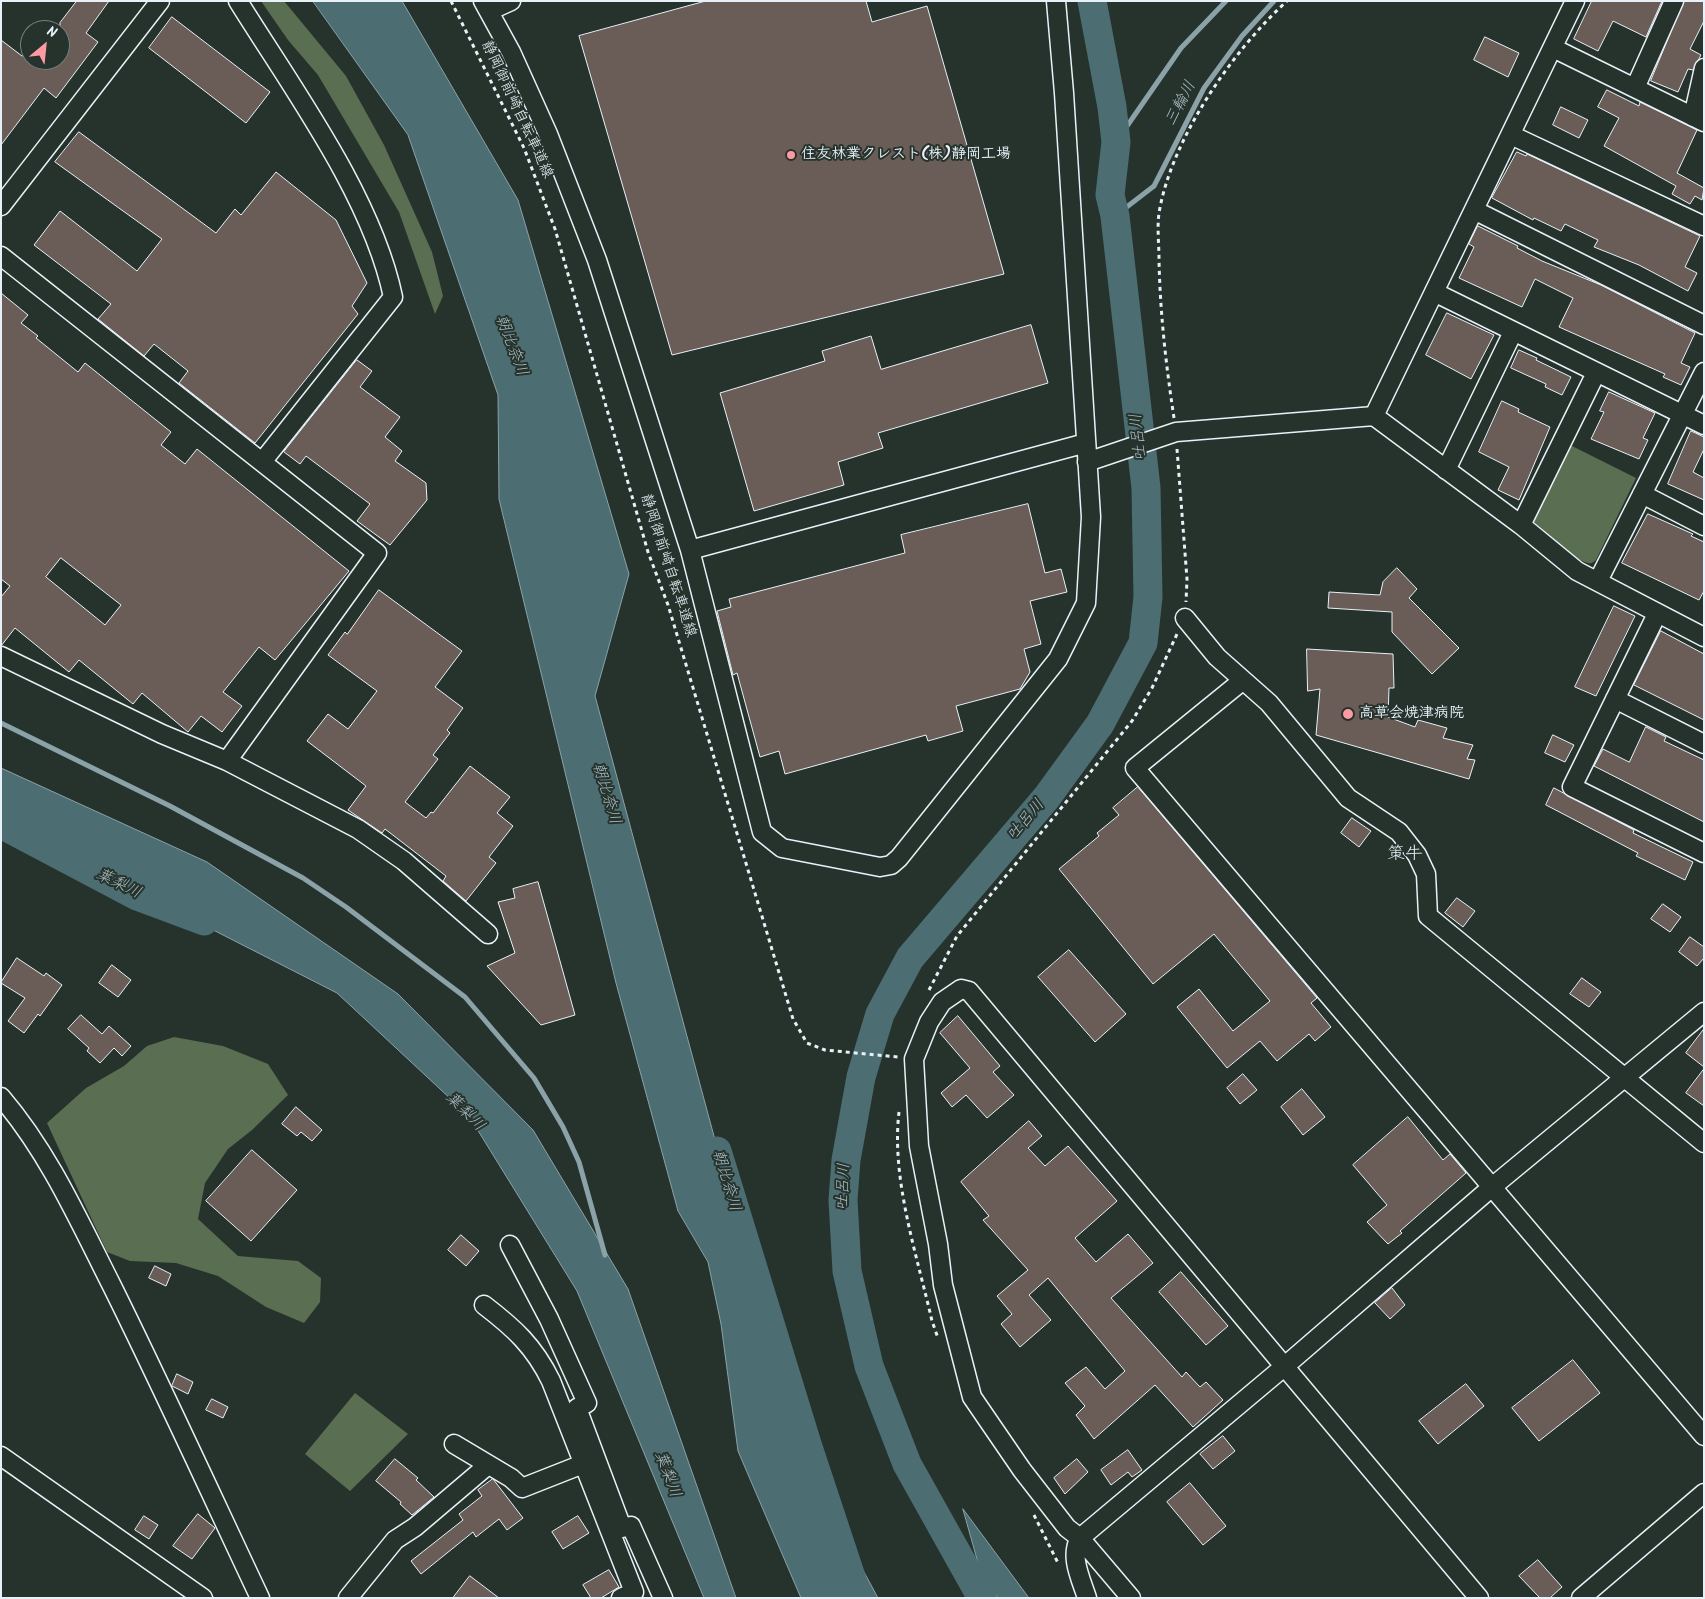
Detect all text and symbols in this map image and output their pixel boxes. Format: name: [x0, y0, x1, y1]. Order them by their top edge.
north arrow: [20, 20, 70, 70]
text: N: [43, 21, 61, 44]
street label: 静岡御前崎自転車道線: [476, 38, 556, 182]
water label: 三輪川: [1162, 78, 1202, 130]
place label: 住友林業クレスト(株)静岡工場: [801, 146, 1011, 164]
marker: 住友林業クレスト(株)静岡工場: [785, 149, 797, 161]
water label: 朝比奈川: [490, 313, 530, 379]
water label: 吐呂川: [1128, 412, 1152, 462]
street label: 静岡御前崎自転車道線: [635, 492, 699, 640]
place label: 高草会焼津病院: [1359, 705, 1464, 723]
marker: 高草会焼津病院: [1341, 707, 1355, 721]
water label: 朝比奈川: [586, 761, 624, 827]
water label: 吐呂川: [1004, 796, 1050, 846]
district label: 策牛: [1387, 845, 1423, 867]
water label: 葉梨川: [92, 866, 144, 904]
water label: 葉梨川: [440, 1089, 488, 1137]
water label: 朝比奈川: [706, 1148, 744, 1214]
water label: 吐呂川: [835, 1163, 855, 1211]
water label: 葉梨川: [648, 1449, 684, 1501]

